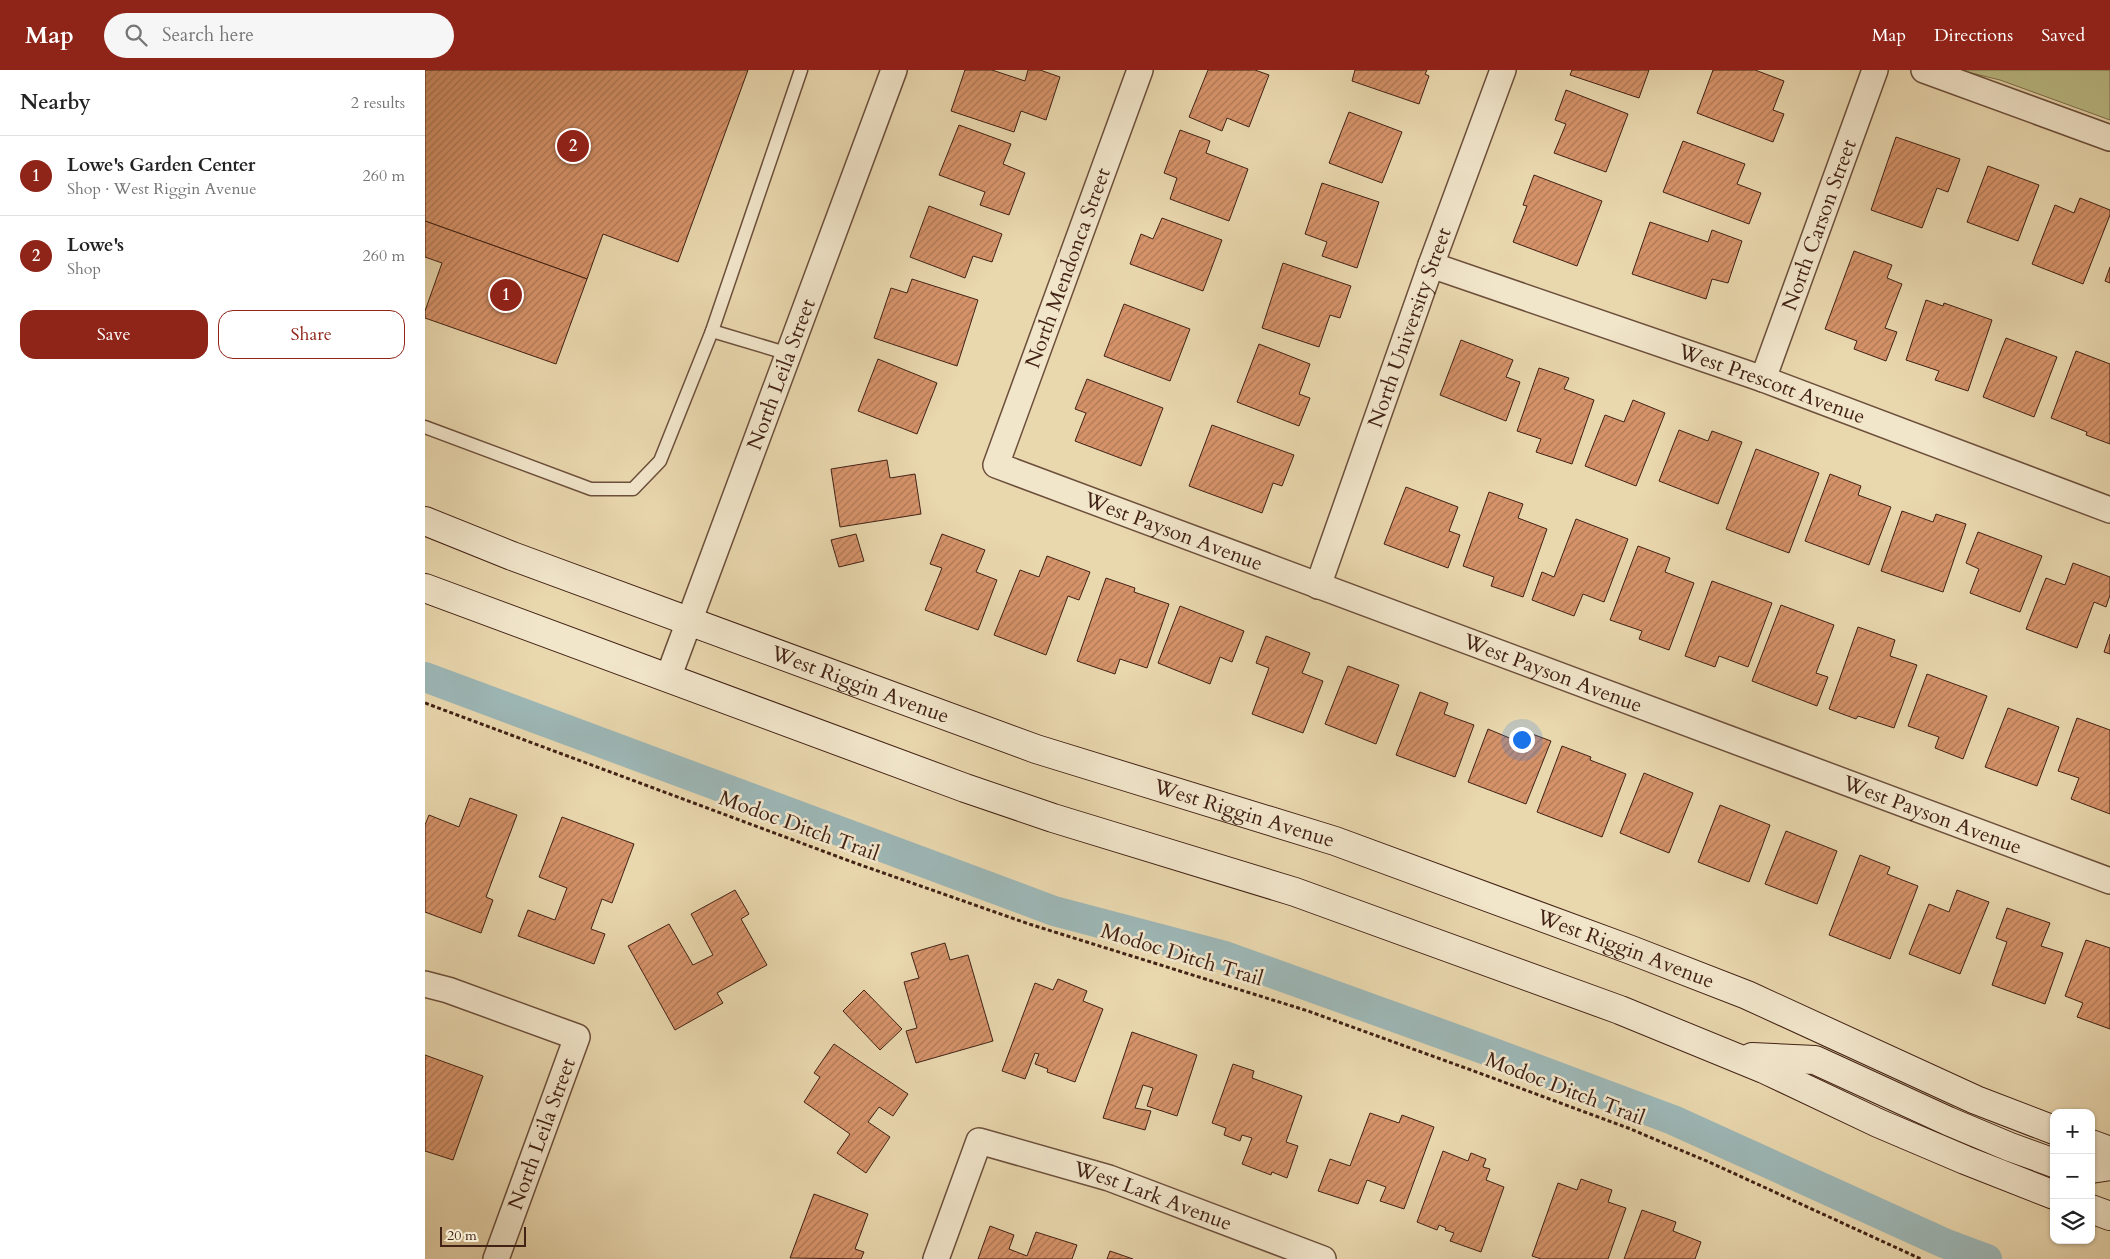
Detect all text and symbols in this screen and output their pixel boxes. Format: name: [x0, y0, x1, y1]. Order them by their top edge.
search box: [104, 13, 454, 58]
text: Map: [25, 19, 74, 52]
icon: search: [122, 21, 150, 49]
text: Search here: [162, 22, 254, 48]
text: Map: [1872, 23, 1906, 48]
text: Directions: [1934, 23, 2013, 48]
text: Saved: [2041, 23, 2085, 48]
text: Nearby: [20, 88, 91, 117]
text: 2 results: [351, 92, 405, 114]
pin: 2: [557, 127, 589, 165]
street label: North Carson Street: [1775, 135, 1863, 314]
text: Lowe's Garden Center: [67, 152, 255, 178]
street label: North Mendonca Street: [1018, 163, 1118, 372]
text: 1: [32, 165, 40, 187]
text: 260 m: [363, 165, 405, 187]
text: Shop · West Riggin Avenue: [67, 178, 257, 200]
street label: North University Street: [1360, 223, 1458, 432]
text: Lowe's: [67, 232, 124, 258]
text: 2: [32, 245, 40, 267]
text: 260 m: [363, 245, 405, 267]
text: Shop: [67, 258, 101, 280]
pin: 1: [490, 276, 522, 314]
street label: North Leila Street: [739, 294, 822, 454]
button: Save: [20, 310, 208, 359]
button: Share: [218, 310, 405, 359]
street label: West Prescott Avenue: [1674, 336, 1869, 431]
street label: West Payson Avenue: [1079, 484, 1267, 578]
street label: West Payson Avenue: [1459, 626, 1646, 720]
street label: West Riggin Avenue: [766, 638, 953, 730]
your location: [1509, 727, 1535, 753]
street label: West Payson Avenue: [1838, 768, 2026, 861]
street label: West Riggin Avenue: [1149, 771, 1338, 855]
street label: Modoc Ditch Trail: [715, 784, 883, 868]
street label: West Riggin Avenue: [1532, 902, 1719, 995]
street label: Modoc Ditch Trail: [1097, 916, 1267, 994]
street label: Modoc Ditch Trail: [1481, 1045, 1649, 1133]
street label: North Leila Street: [501, 1054, 583, 1214]
map controls: [2050, 1109, 2095, 1244]
button: +: [2050, 1109, 2095, 1154]
street label: West Lark Avenue: [1069, 1154, 1236, 1238]
button: −: [2050, 1154, 2095, 1199]
button: layers: [2050, 1199, 2095, 1244]
scale bar: [440, 1224, 526, 1247]
text: 20 m: [447, 1226, 477, 1245]

